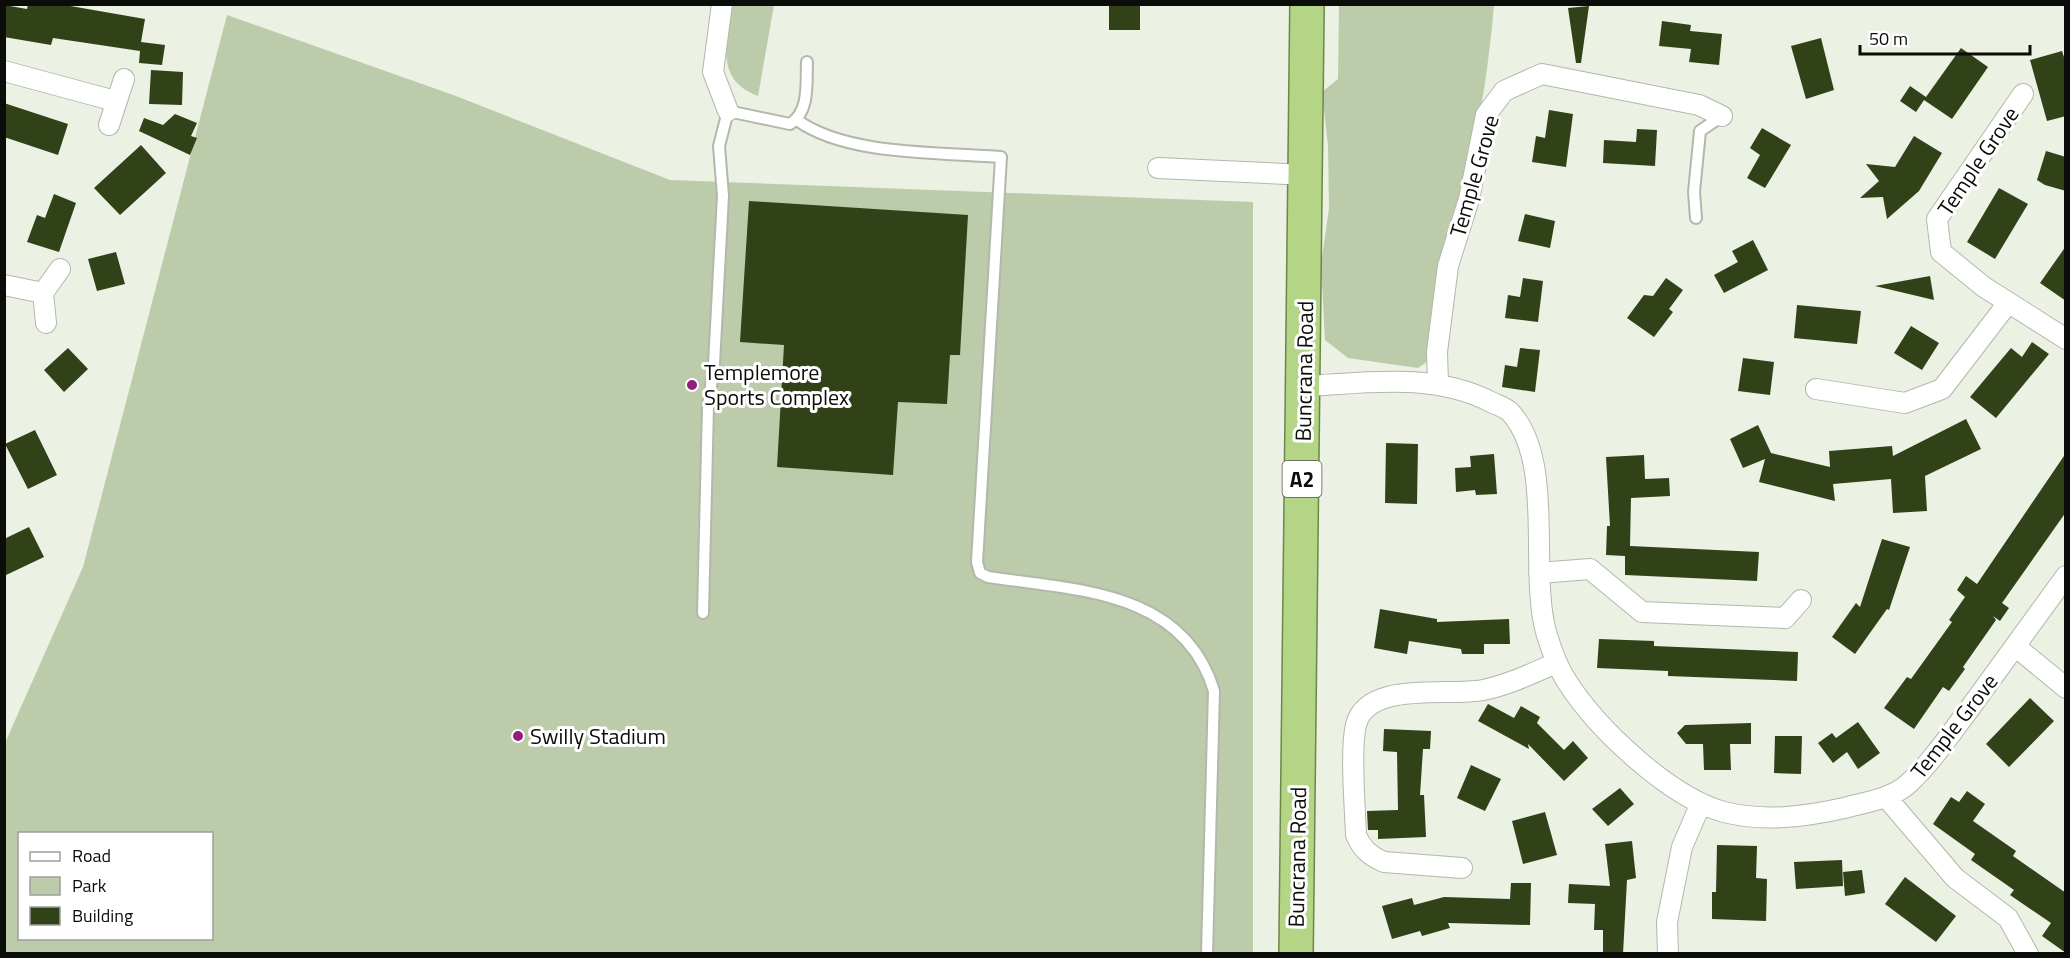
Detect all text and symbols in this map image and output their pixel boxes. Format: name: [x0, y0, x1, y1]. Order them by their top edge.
scale bar: [1860, 18, 2030, 56]
text: 50 m: [1869, 25, 1908, 52]
street label: Temple Grove: [1929, 99, 2027, 223]
street label: Temple Grove: [1440, 111, 1508, 241]
street label: Buncrana Road: [1286, 300, 1322, 442]
place label: Templemore Sports Complex: [704, 355, 849, 414]
marker: Templemore Sports Complex: [685, 378, 699, 392]
road number: A2: [1282, 461, 1322, 497]
street label: Temple Grove: [1902, 666, 2006, 786]
place label: Swilly Stadium: [530, 719, 666, 753]
marker: Swilly Stadium: [511, 729, 525, 743]
street label: Buncrana Road: [1279, 786, 1315, 928]
legend: [18, 832, 213, 940]
text: Road: [72, 842, 111, 869]
text: Park: [72, 872, 107, 899]
text: Building: [72, 902, 133, 929]

